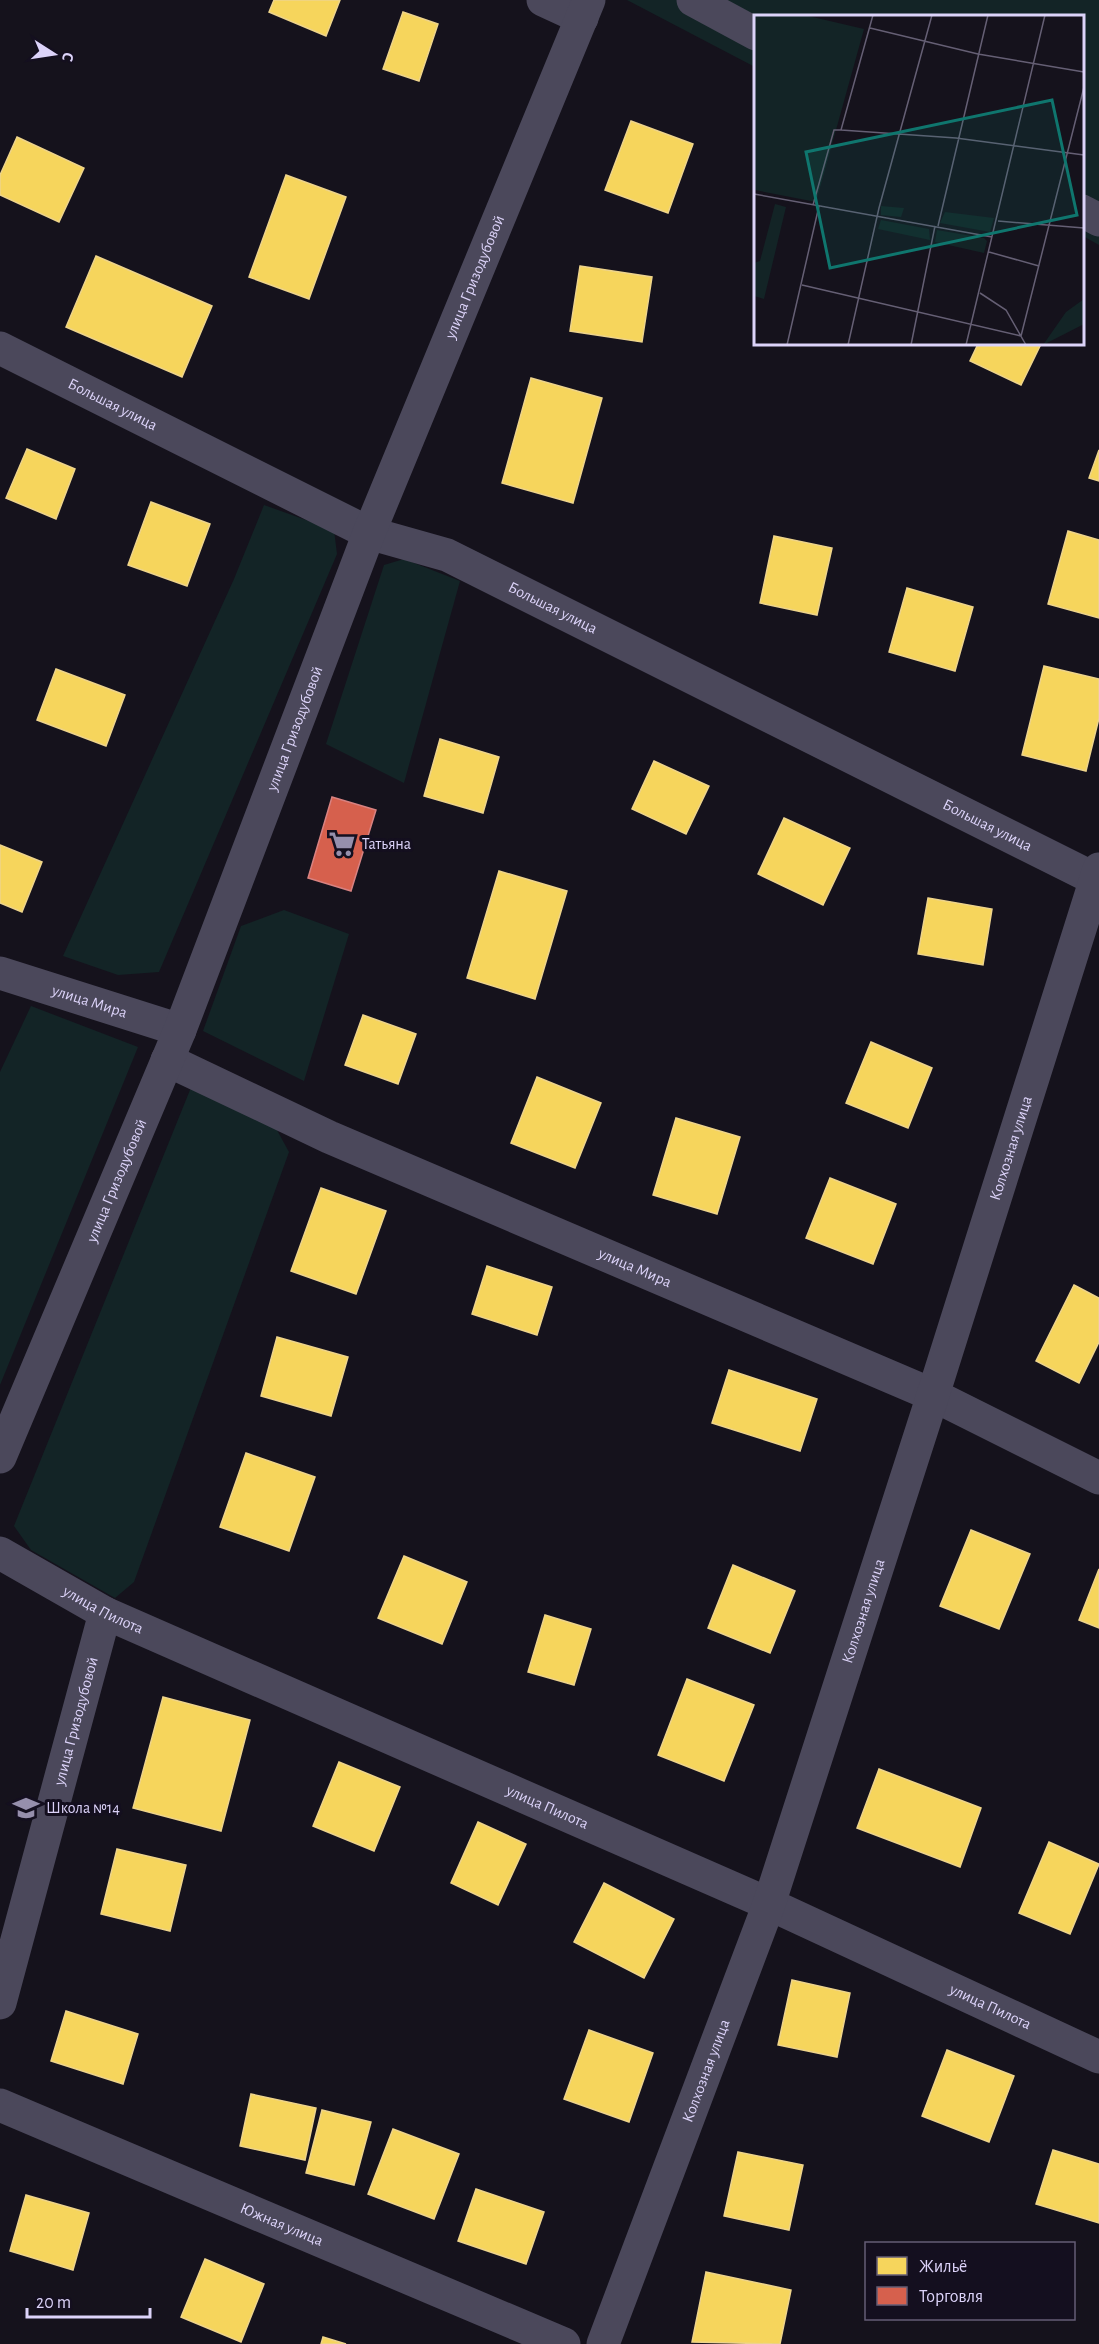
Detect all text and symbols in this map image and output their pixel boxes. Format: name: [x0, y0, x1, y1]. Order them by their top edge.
inset map: [754, 15, 1084, 345]
north arrow: [24, 24, 84, 84]
text: С: [59, 51, 76, 63]
street label: улица Гризодубовой: [442, 213, 507, 343]
street label: Большая улица: [66, 375, 160, 433]
street label: Большая улица: [506, 579, 600, 637]
street label: улица Гризодубовой: [263, 664, 326, 794]
street label: Большая улица: [940, 796, 1035, 854]
supermarket icon: Татьяна: [327, 829, 357, 859]
place label: Татьяна: [362, 836, 411, 852]
street label: улица Мира: [49, 982, 129, 1021]
street label: Колхозная улица: [987, 1094, 1035, 1202]
street label: улица Гризодубовой: [83, 1117, 150, 1246]
street label: улица Мира: [595, 1245, 674, 1290]
street label: Колхозная улица: [839, 1557, 888, 1665]
street label: улица Пилота: [59, 1582, 146, 1637]
street label: улица Гризодубовой: [51, 1655, 101, 1788]
street label: улица Пилота: [503, 1782, 591, 1832]
school or university icon: Школа №14: [11, 1793, 41, 1823]
place label: Школа №14: [46, 1800, 120, 1816]
street label: улица Пилота: [946, 1981, 1034, 2032]
street label: Колхозная улица: [679, 2017, 733, 2124]
street label: Южная улица: [238, 2200, 326, 2249]
legend: [865, 2242, 1075, 2320]
text: Жильё: [919, 2258, 967, 2276]
scale bar: [27, 2281, 150, 2319]
text: Торговля: [919, 2288, 983, 2306]
text: 20 m: [36, 2294, 71, 2312]

